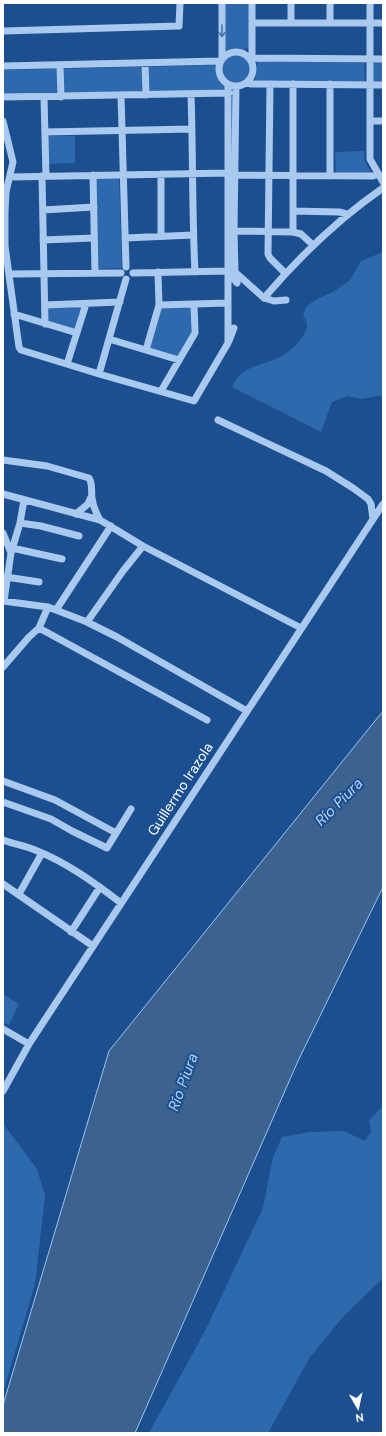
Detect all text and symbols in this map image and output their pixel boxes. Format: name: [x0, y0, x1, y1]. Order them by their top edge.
one-way arrow: [218, 24, 226, 37]
street label: Guillermo Irazola: [143, 739, 217, 839]
water label: Río Piura: [311, 774, 367, 830]
water label: Río Piura: [163, 1050, 203, 1114]
north arrow: [338, 1388, 378, 1428]
text: N: [355, 1410, 365, 1425]

